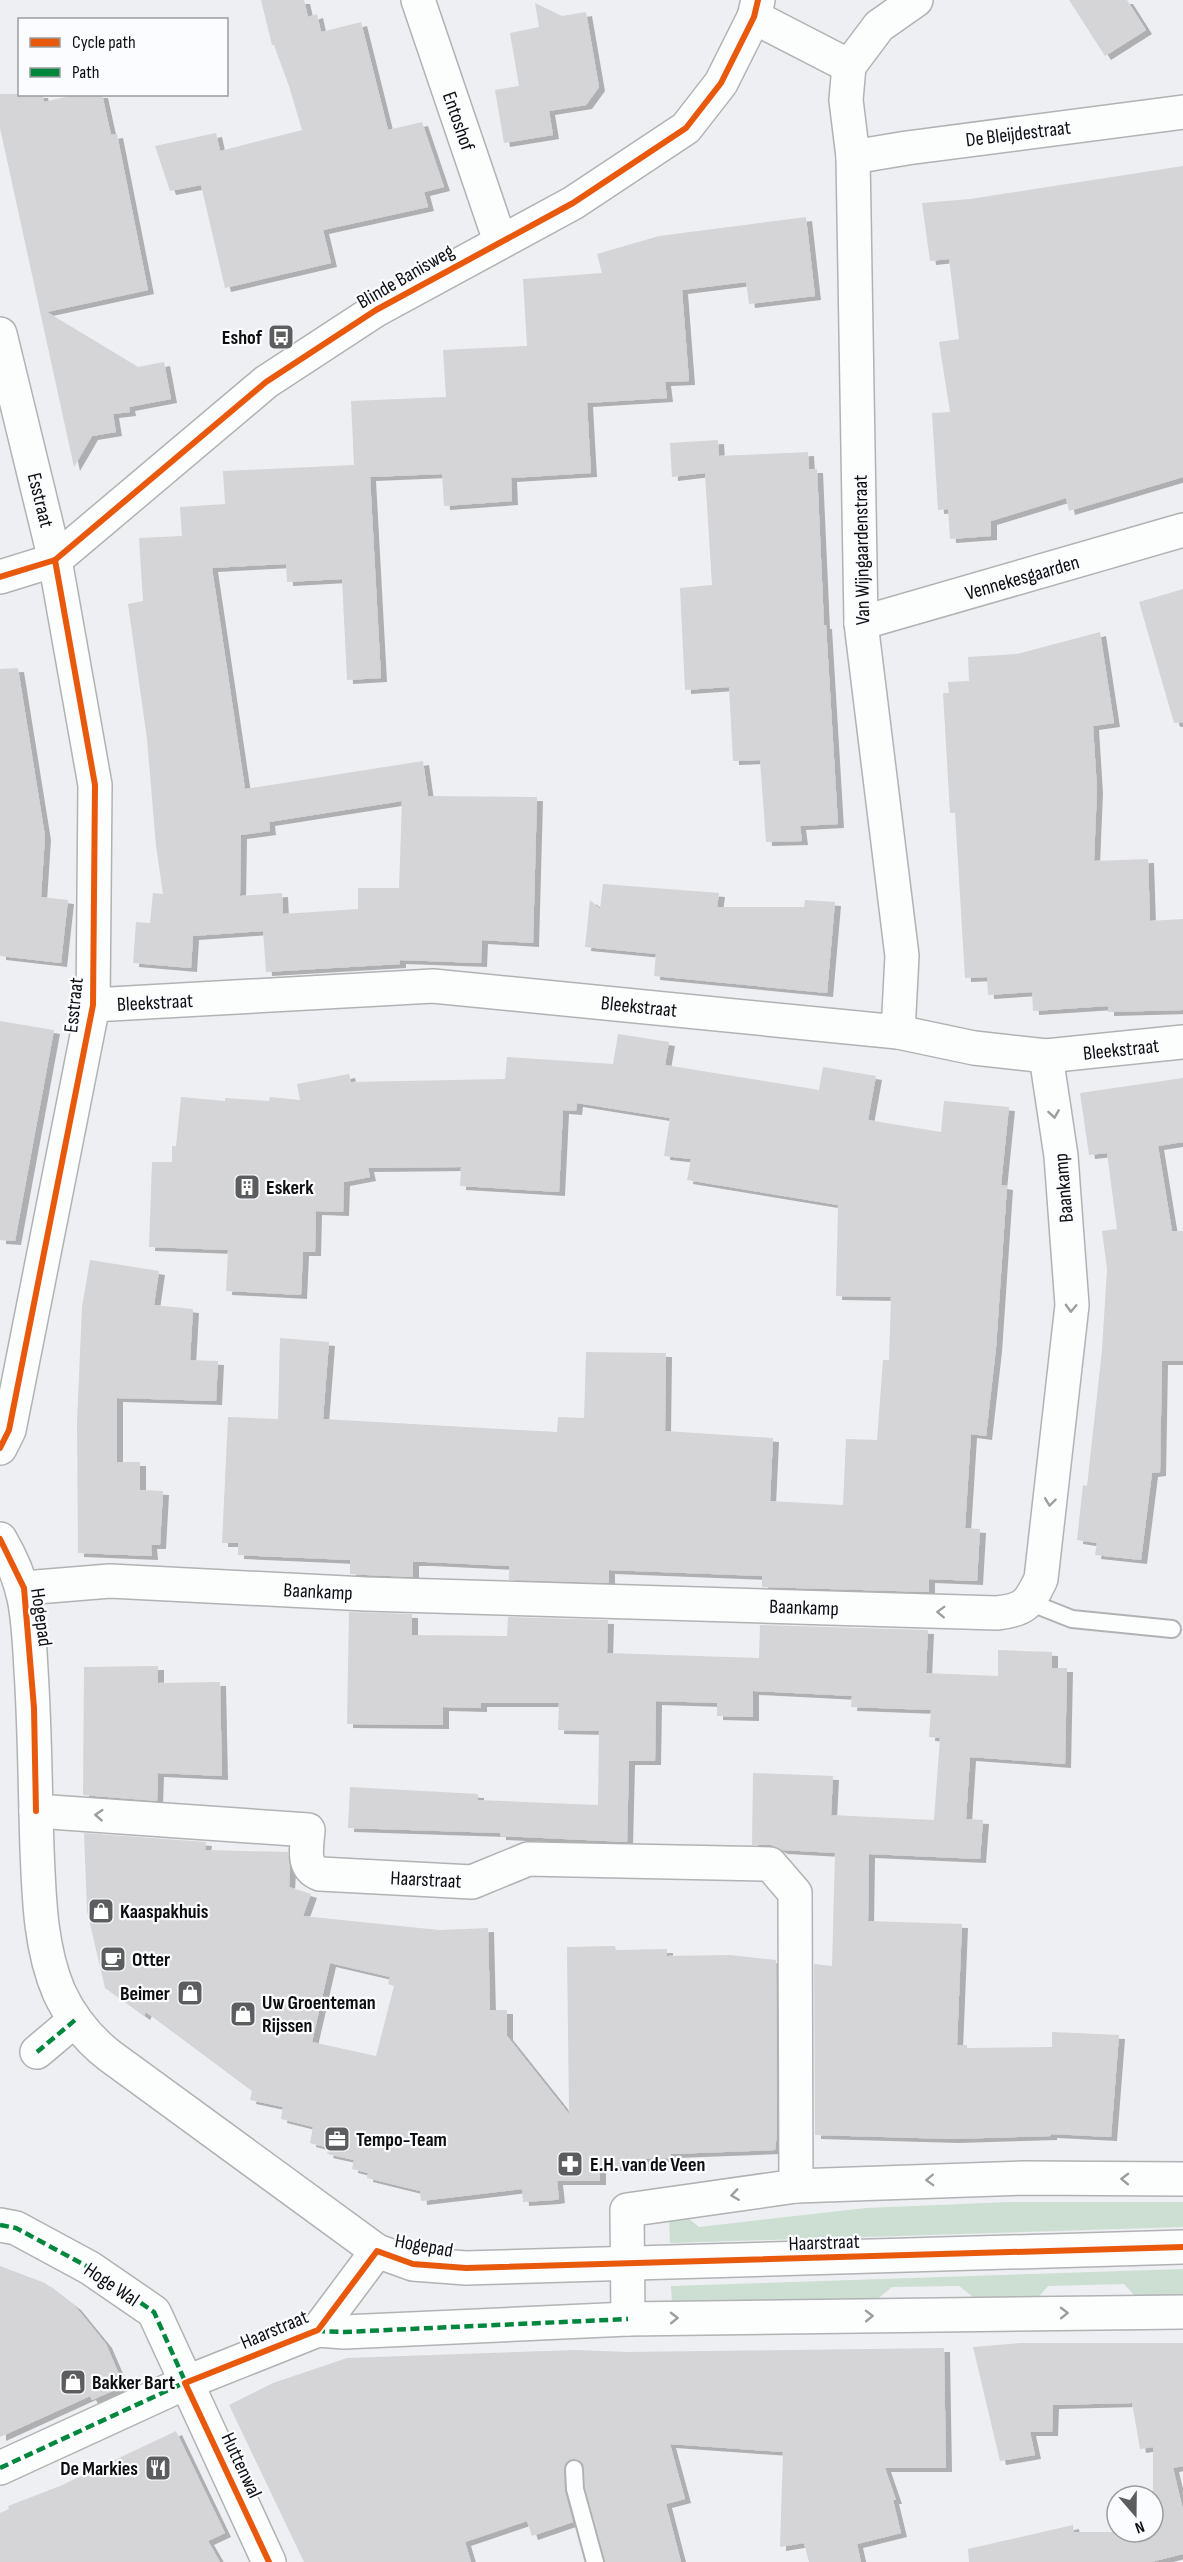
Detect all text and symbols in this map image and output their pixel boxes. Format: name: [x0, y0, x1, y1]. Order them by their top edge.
legend: [18, 18, 228, 96]
text: Cycle path: [72, 32, 136, 53]
text: Path: [72, 62, 100, 83]
street label: Entoshof: [437, 89, 479, 154]
street label: De Bleijdestraat: [964, 116, 1072, 152]
street label: Blinde Banisweg: [353, 239, 458, 314]
bus stop icon: Eshof: [266, 322, 296, 352]
place label: Eshof: [222, 326, 263, 350]
street label: Esstraat: [22, 470, 58, 530]
street label: Van Wijngaardenstraat: [849, 475, 875, 625]
street label: Vennekesgaarden: [963, 550, 1082, 606]
street label: Esstraat: [59, 976, 89, 1034]
street label: Bleekstraat: [116, 989, 194, 1017]
street label: Bleekstraat: [600, 991, 678, 1023]
street label: Bleekstraat: [1082, 1034, 1160, 1066]
one-way arrow: [1048, 1109, 1060, 1119]
street label: Baankamp: [1049, 1152, 1079, 1224]
building icon: Eskerk: [232, 1172, 262, 1202]
place label: Eskerk: [266, 1176, 314, 1200]
one-way arrow: [1064, 1304, 1077, 1313]
one-way arrow: [1044, 1497, 1056, 1506]
street label: Baankamp: [283, 1578, 353, 1606]
street label: Hogepad: [25, 1586, 57, 1648]
street label: Baankamp: [769, 1595, 839, 1621]
one-way arrow: [936, 1605, 945, 1618]
one-way arrow: [94, 1809, 103, 1822]
street label: Haarstraat: [390, 1866, 462, 1894]
shop icon: Kaaspakhuis: [86, 1896, 116, 1926]
place label: Kaaspakhuis: [120, 1900, 209, 1924]
cafe icon: Otter: [98, 1944, 128, 1974]
place label: Otter: [132, 1948, 170, 1972]
shop icon: Beimer: [175, 1978, 205, 2008]
place label: Beimer: [120, 1982, 170, 2006]
place label: Uw Groenteman Rijssen: [262, 1991, 376, 2038]
shop icon: Uw Groenteman Rijssen: [228, 1999, 258, 2029]
office icon: Tempo-Team: [322, 2124, 352, 2154]
place label: Tempo-Team: [356, 2128, 447, 2152]
pharmacy icon: E.H. van de Veen: [555, 2149, 585, 2179]
place label: E.H. van de Veen: [590, 2153, 705, 2177]
one-way arrow: [1120, 2173, 1129, 2185]
one-way arrow: [925, 2174, 934, 2187]
one-way arrow: [731, 2188, 740, 2200]
street label: Hogepad: [393, 2229, 455, 2263]
street label: Haarstraat: [788, 2230, 860, 2256]
street label: Hoge Wal: [79, 2258, 144, 2312]
street label: Haarstraat: [237, 2305, 312, 2355]
one-way arrow: [1059, 2307, 1068, 2319]
one-way arrow: [864, 2309, 873, 2322]
one-way arrow: [669, 2312, 678, 2324]
shop icon: Bakker Bart: [58, 2367, 88, 2397]
place label: Bakker Bart: [92, 2371, 175, 2395]
street label: Huttenwal: [216, 2429, 267, 2502]
restaurant icon: De Markies: [143, 2453, 173, 2483]
place label: De Markies: [60, 2457, 138, 2481]
north arrow: [1105, 2484, 1165, 2544]
text: N: [1132, 2516, 1147, 2537]

